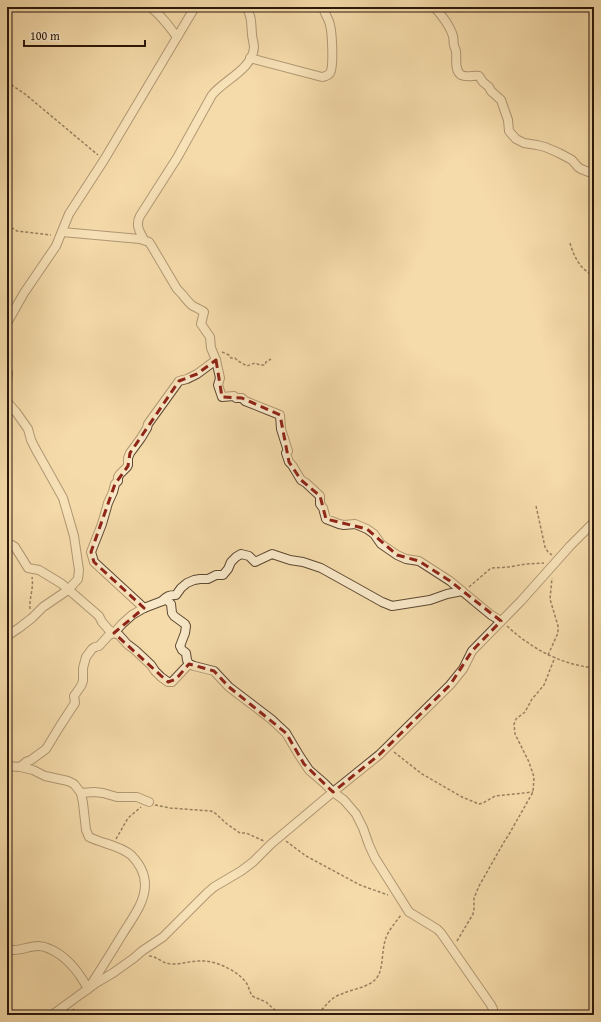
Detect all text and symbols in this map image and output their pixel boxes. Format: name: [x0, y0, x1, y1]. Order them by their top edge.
scale bar: [24, 22, 145, 48]
text: 100 m: [30, 27, 60, 44]

